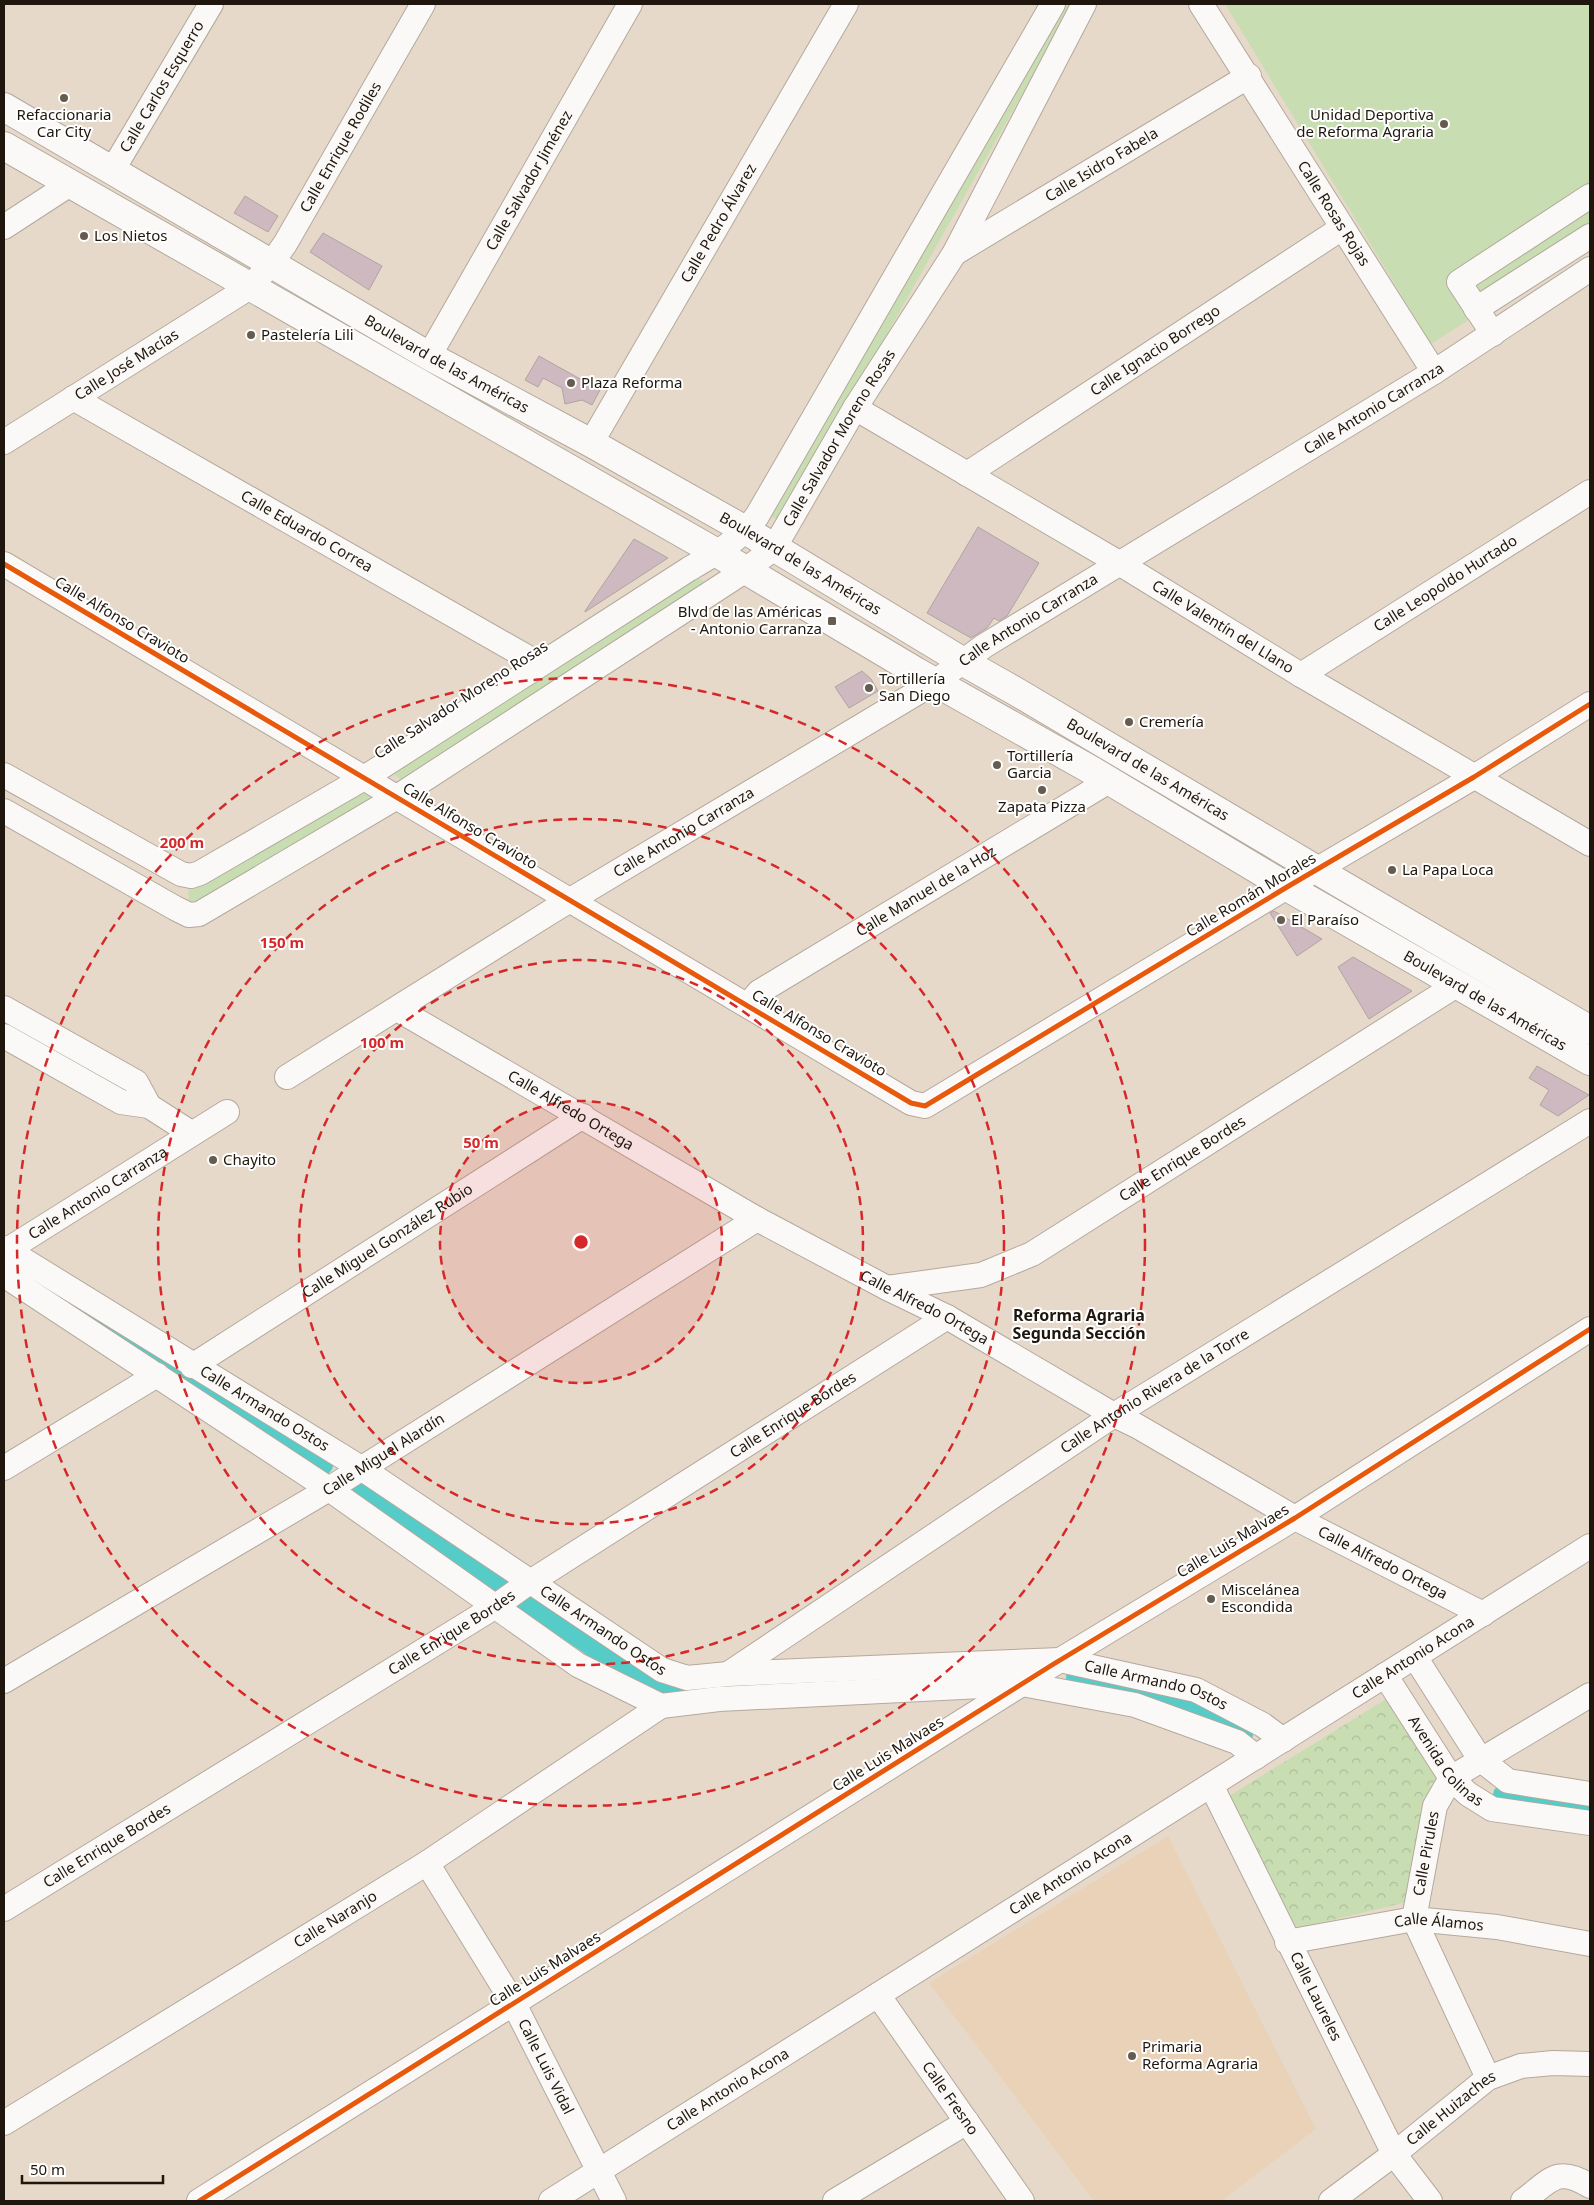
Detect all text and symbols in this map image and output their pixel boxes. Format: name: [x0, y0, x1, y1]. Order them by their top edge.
street label: Calle Carlos Esquerro: [114, 17, 208, 156]
street label: Calle Enrique Rodiles: [294, 78, 385, 216]
marker: Refaccionaria Car City: [58, 92, 70, 104]
place label: Refaccionaria Car City: [17, 104, 111, 141]
place label: Unidad Deportiva de Reforma Agraria: [1296, 104, 1434, 141]
street label: Calle Salvador Jiménez: [480, 106, 576, 254]
marker: Unidad Deportiva de Reforma Agraria: [1438, 118, 1450, 130]
street label: Calle Isidro Fabela: [1041, 122, 1161, 206]
street label: Calle Rosas Rojas: [1294, 157, 1375, 269]
street label: Calle Pedro Álvarez: [675, 160, 760, 286]
place label: Los Nietos: [94, 225, 167, 245]
marker: Los Nietos: [78, 230, 90, 242]
street label: Calle Ignacio Borrego: [1086, 300, 1224, 400]
street label: Boulevard de las Américas: [361, 310, 533, 417]
street label: Calle José Macías: [70, 324, 182, 404]
place label: Pastelería Lili: [261, 324, 354, 344]
marker: Pastelería Lili: [245, 329, 257, 341]
street label: Calle Salvador Moreno Rosas: [777, 345, 899, 530]
street label: Calle Antonio Carranza: [1299, 357, 1447, 458]
place label: Plaza Reforma: [581, 372, 682, 392]
marker: Plaza Reforma: [565, 377, 577, 389]
street label: Calle Eduardo Correa: [237, 485, 377, 576]
street label: Boulevard de las Américas: [716, 507, 885, 619]
street label: Calle Leopoldo Hurtado: [1369, 530, 1521, 636]
street label: Calle Antonio Carranza: [954, 568, 1101, 670]
street label: Calle Alfonso Cravioto: [51, 571, 194, 667]
street label: Calle Valentín del Llano: [1149, 575, 1298, 677]
place label: Blvd de las Américas - Antonio Carranza: [678, 601, 822, 638]
marker: Blvd de las Américas - Antonio Carranza: [826, 615, 838, 627]
street label: Calle Salvador Moreno Rosas: [370, 635, 551, 763]
place label: Tortillería San Diego: [879, 668, 950, 705]
marker: Tortillería San Diego: [863, 682, 875, 694]
place label: Cremería: [1139, 711, 1204, 731]
street label: Boulevard de las Américas: [1063, 713, 1233, 825]
marker: Cremería: [1123, 716, 1135, 728]
place label: Tortillería Garcia: [1007, 745, 1074, 782]
marker: Tortillería Garcia: [991, 759, 1003, 771]
street label: Calle Alfonso Cravioto: [399, 777, 542, 873]
street label: Calle Antonio Carranza: [609, 782, 757, 881]
marker: Zapata Pizza: [1036, 784, 1048, 796]
place label: Zapata Pizza: [998, 796, 1086, 816]
text: 200 m: [160, 832, 204, 852]
street label: Calle Manuel de la Hoz: [852, 841, 999, 940]
street label: Calle Román Morales: [1182, 847, 1319, 941]
place label: La Papa Loca: [1402, 859, 1494, 879]
marker: La Papa Loca: [1386, 864, 1398, 876]
place label: El Paraíso: [1291, 909, 1359, 929]
marker: El Paraíso: [1275, 914, 1287, 926]
text: 150 m: [260, 932, 304, 952]
street label: Boulevard de las Américas: [1400, 945, 1571, 1055]
street label: Calle Alfonso Cravioto: [748, 984, 891, 1080]
text: 100 m: [360, 1032, 404, 1052]
street label: Calle Alfredo Ortega: [504, 1065, 638, 1154]
street label: Calle Enrique Bordes: [1115, 1110, 1249, 1205]
text: 50 m: [463, 1132, 499, 1152]
street label: Calle Antonio Carranza: [24, 1141, 171, 1243]
place label: Chayito: [223, 1149, 276, 1169]
marker: Chayito: [207, 1154, 219, 1166]
street label: Calle Miguel González Rubio: [298, 1178, 476, 1302]
centre of rings: [572, 1233, 590, 1251]
street label: Calle Alfredo Ortega: [857, 1265, 993, 1348]
district label: Reforma Agraria Segunda Sección: [1012, 1304, 1146, 1344]
street label: Calle Antonio Rivera de la Torre: [1056, 1323, 1252, 1457]
street label: Calle Armando Ostos: [197, 1360, 333, 1455]
street label: Calle Enrique Bordes: [725, 1366, 860, 1462]
street label: Calle Miguel Alardín: [318, 1408, 448, 1500]
street label: Calle Luis Malvaes: [1173, 1499, 1292, 1582]
street label: Calle Alfredo Ortega: [1315, 1521, 1451, 1603]
place label: Miscelánea Escondida: [1221, 1579, 1300, 1616]
street label: Calle Armando Ostos: [537, 1580, 671, 1679]
street label: Calle Enrique Bordes: [384, 1585, 519, 1679]
marker: Miscelánea Escondida: [1205, 1593, 1217, 1605]
street label: Calle Antonio Acona: [1347, 1611, 1477, 1703]
street label: Calle Armando Ostos: [1083, 1655, 1232, 1714]
street label: Calle Luis Malvaes: [828, 1711, 947, 1795]
street label: Avenida Colinas: [1405, 1711, 1488, 1810]
street label: Calle Enrique Bordes: [39, 1798, 174, 1892]
street label: Calle Pirules: [1408, 1809, 1443, 1897]
street label: Calle Antonio Acona: [1005, 1827, 1135, 1919]
street label: Calle Naranjo: [289, 1885, 380, 1952]
street label: Calle Álamos: [1392, 1908, 1485, 1935]
street label: Calle Luis Malvaes: [485, 1926, 604, 2010]
street label: Calle Laureles: [1286, 1948, 1347, 2044]
street label: Calle Luis Vidal: [514, 2015, 579, 2117]
place label: Primaria Reforma Agraria: [1142, 2036, 1258, 2073]
street label: Calle Antonio Acona: [662, 2043, 792, 2135]
marker: Primaria Reforma Agraria: [1126, 2050, 1138, 2062]
street label: Calle Fresno: [918, 2057, 984, 2139]
street label: Calle Huizaches: [1401, 2065, 1498, 2149]
scale bar: [22, 2152, 164, 2184]
text: 50 m: [30, 2159, 65, 2179]

